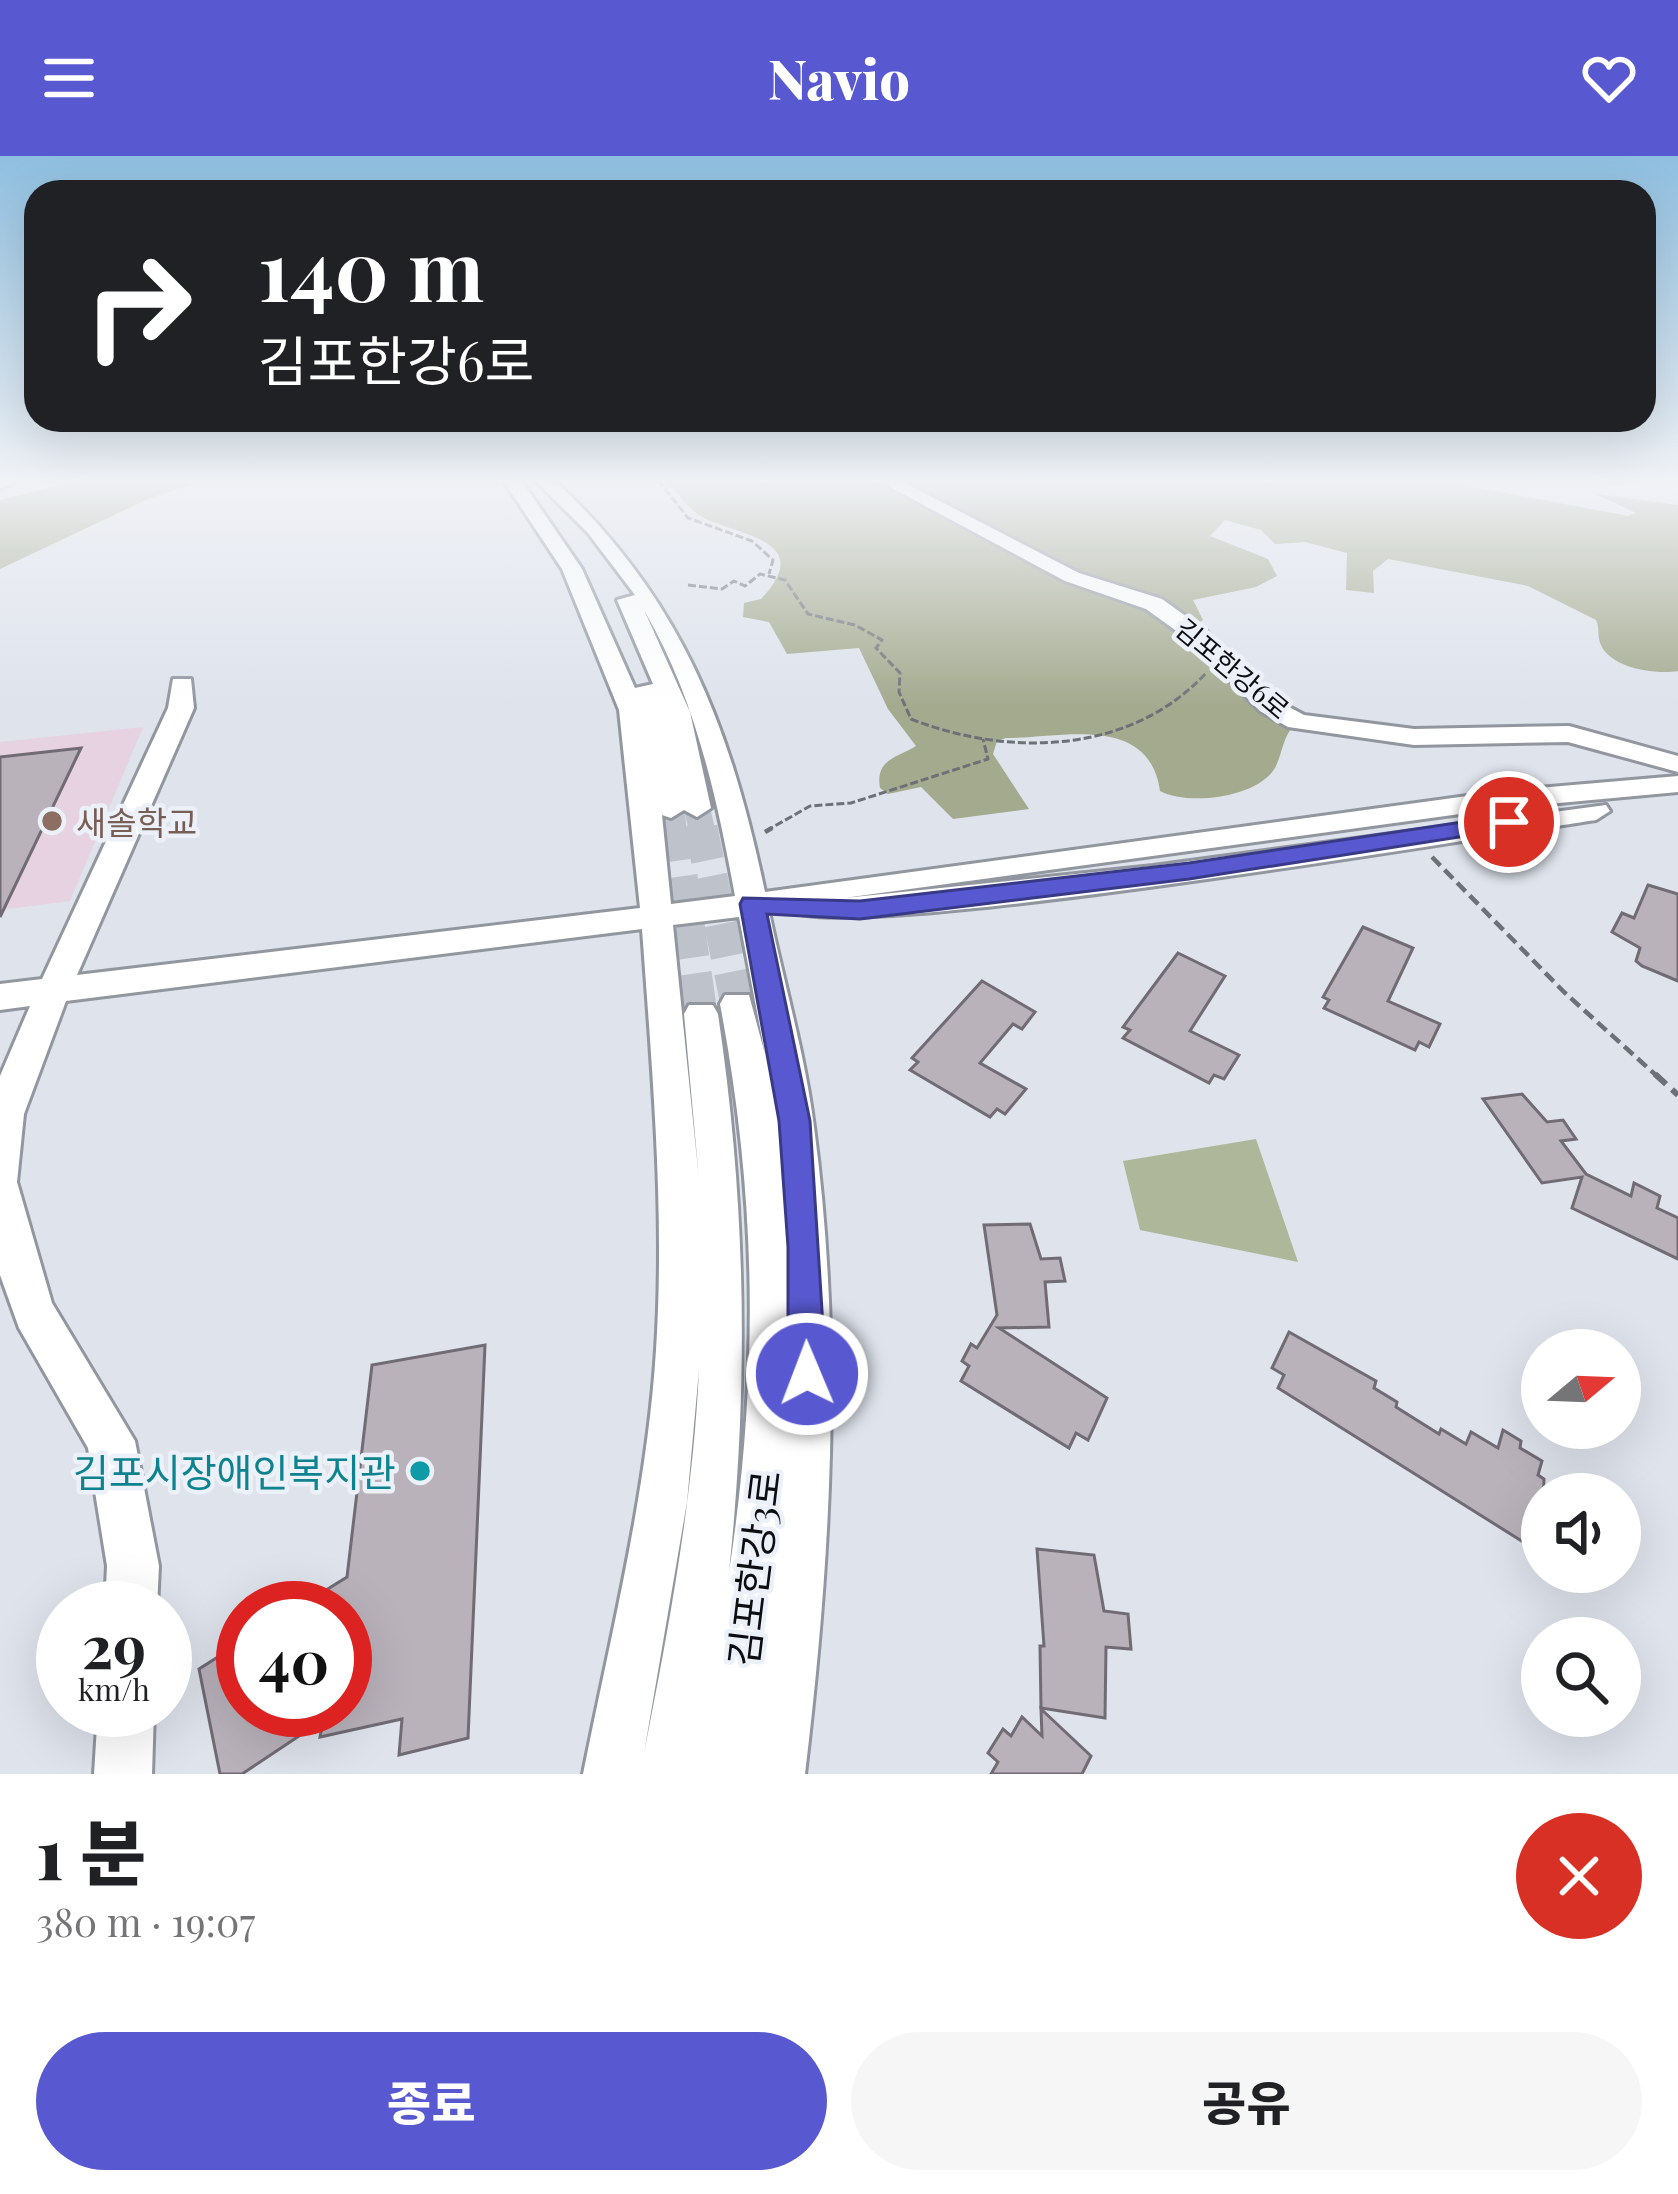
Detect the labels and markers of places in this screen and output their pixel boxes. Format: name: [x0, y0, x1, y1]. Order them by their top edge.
pin: [1458, 771, 1560, 873]
place label: 새솔학교: [76, 799, 197, 843]
marker: 새솔학교: [39, 808, 65, 834]
place label: 김포시장애인복지관: [73, 1445, 396, 1497]
marker: 김포시장애인복지관: [407, 1458, 433, 1484]

